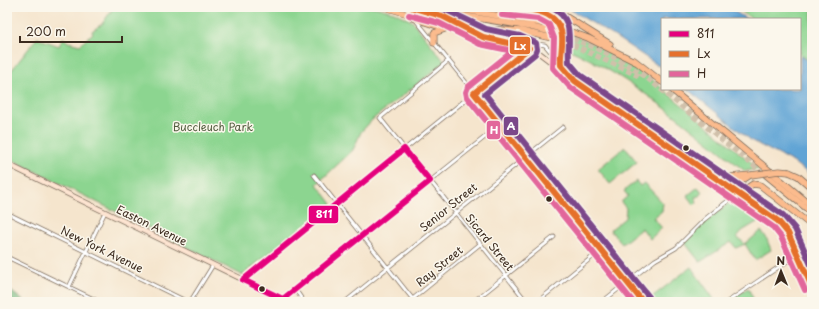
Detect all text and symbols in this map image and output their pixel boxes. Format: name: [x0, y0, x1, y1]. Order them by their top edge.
scale bar: [20, 18, 122, 44]
legend: [661, 18, 801, 90]
text: 200 m: [26, 22, 66, 40]
text: 811: [697, 24, 714, 42]
line badge: Lx: [509, 36, 531, 55]
text: Lx: [514, 37, 526, 54]
text: Lx: [697, 44, 710, 62]
text: H: [697, 64, 706, 82]
line badge: A: [503, 116, 519, 136]
text: A: [507, 117, 516, 134]
park label: Buccleuch Park: [173, 118, 254, 135]
line badge: H: [486, 120, 501, 140]
text: H: [490, 121, 498, 138]
unlabelled marker: [681, 143, 691, 153]
street label: Senior Street: [416, 178, 481, 236]
unlabelled marker: [544, 194, 554, 204]
street label: Easton Avenue: [114, 201, 190, 249]
line badge: 811: [308, 205, 339, 224]
text: 811: [316, 205, 333, 222]
street label: Sicard Street: [462, 210, 519, 275]
street label: New York Avenue: [58, 222, 146, 276]
street label: Ray Street: [412, 241, 467, 290]
north arrow: [761, 251, 801, 291]
text: N: [776, 252, 786, 269]
unlabelled marker: [257, 284, 267, 294]

